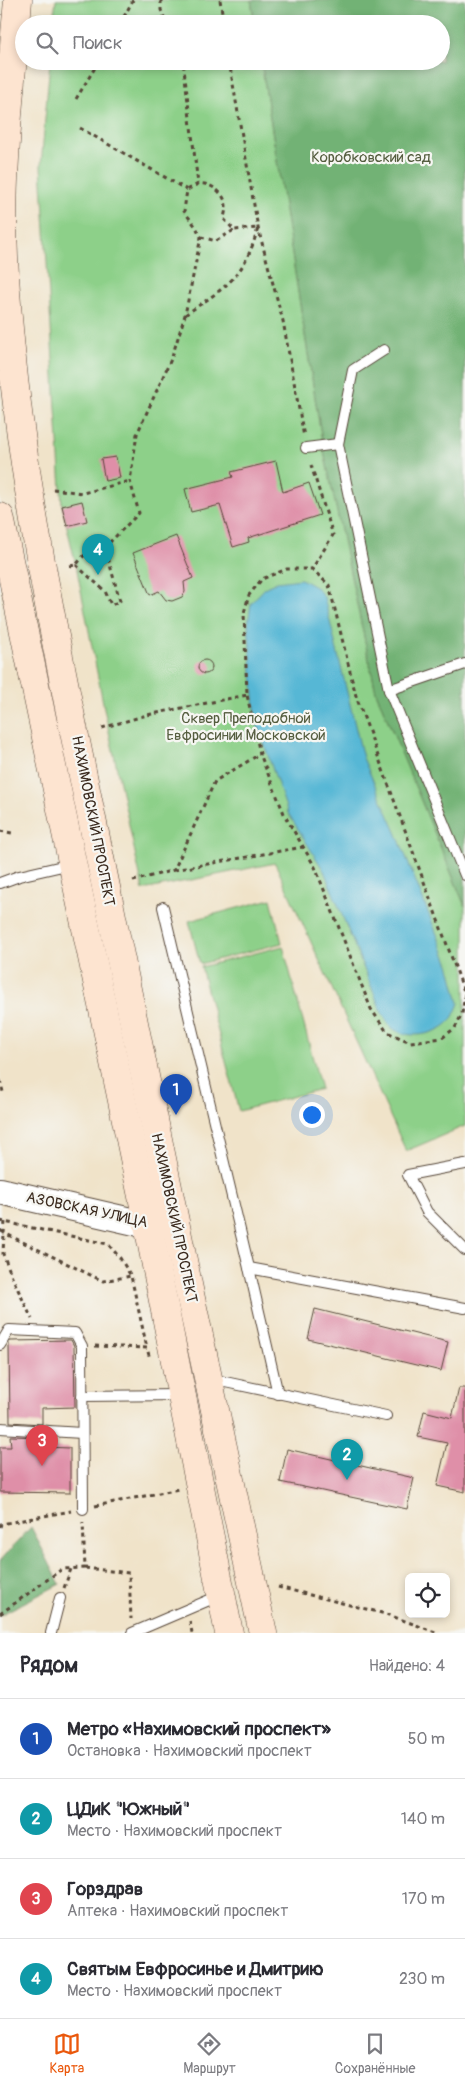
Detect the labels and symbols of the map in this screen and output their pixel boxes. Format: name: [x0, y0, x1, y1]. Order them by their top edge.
park label: Коробковский сад: [311, 148, 431, 167]
pin: 4: [82, 534, 114, 575]
park label: Сквер Преподобной Евфросинии Московской: [166, 709, 326, 745]
street label: НАХИМОВСКИЙ ПРОСПЕКТ: [67, 734, 119, 908]
pin: 1: [160, 1074, 192, 1115]
your location: [299, 1102, 325, 1128]
street label: НАХИМОВСКИЙ ПРОСПЕКТ: [147, 1131, 201, 1305]
street label: АЗОВСКАЯ УЛИЦА: [25, 1188, 150, 1232]
pin: 3: [26, 1425, 58, 1466]
pin: 2: [331, 1439, 363, 1480]

